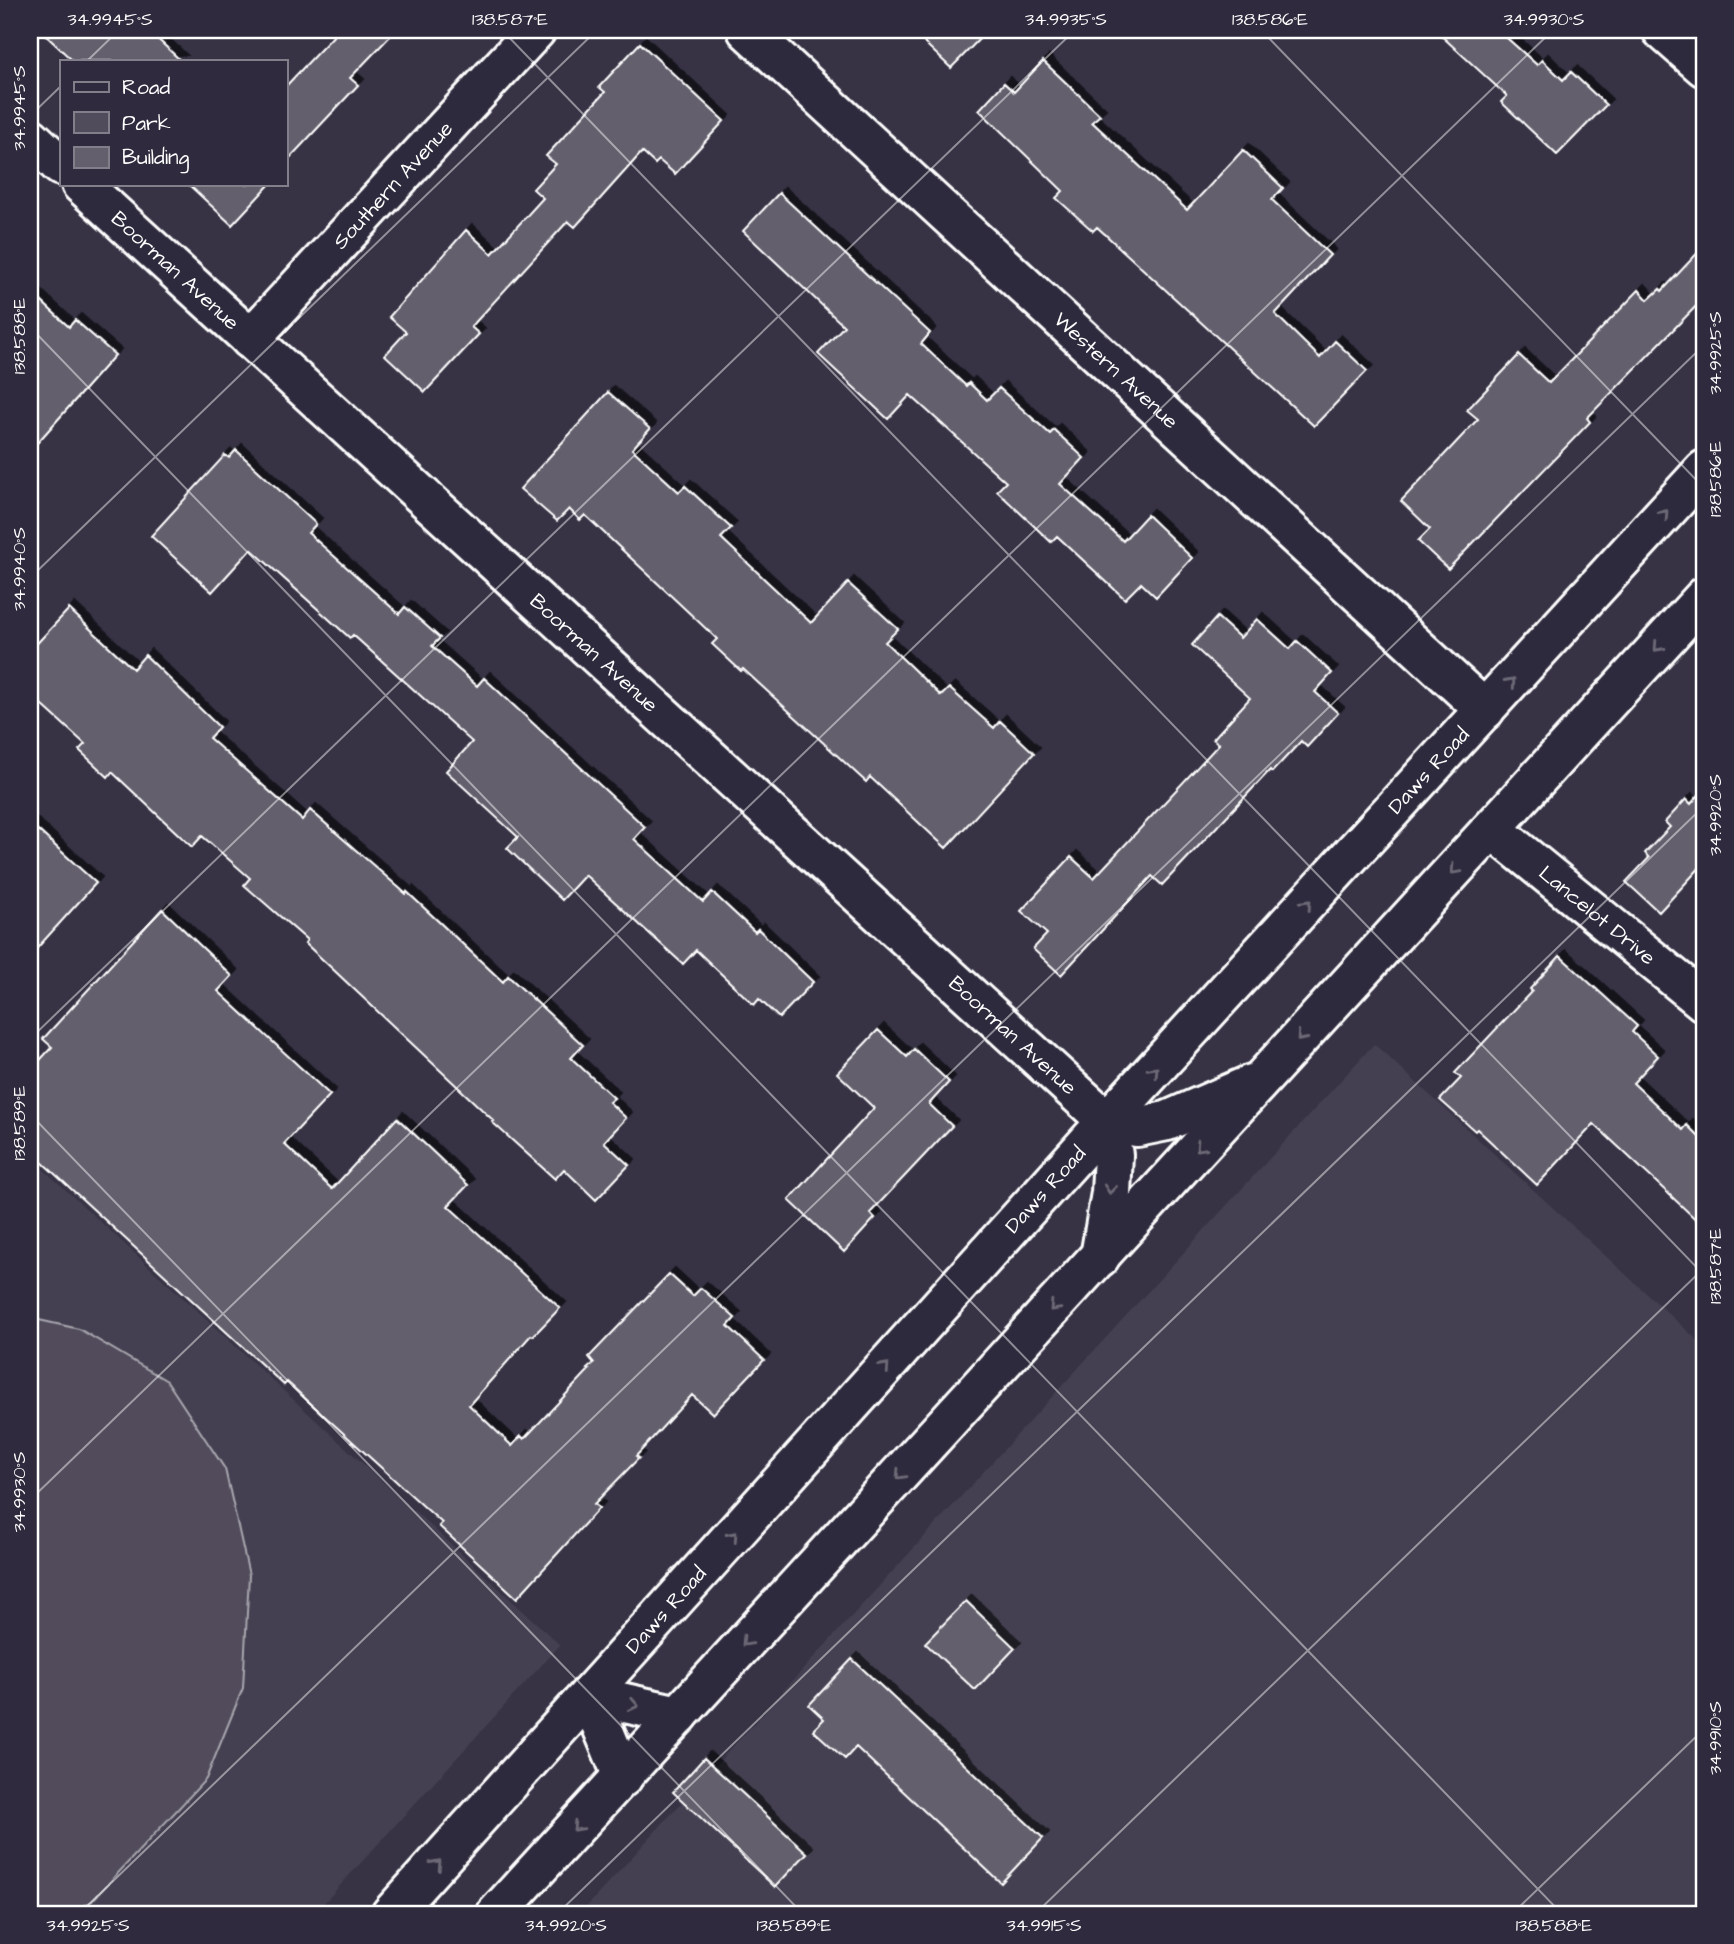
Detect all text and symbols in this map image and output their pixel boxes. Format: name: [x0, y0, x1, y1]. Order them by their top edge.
text: 34.9945°S: [68, 7, 152, 32]
text: 138.587°E: [472, 7, 548, 32]
text: 34.9935°S: [1025, 7, 1107, 32]
text: 138.586°E: [1232, 7, 1308, 32]
text: 34.9930°S: [1504, 7, 1584, 32]
legend: [60, 60, 287, 186]
text: 34.9945°S: [7, 66, 32, 150]
text: Road: [122, 73, 170, 102]
text: Park: [122, 109, 171, 138]
street label: Southern Avenue: [326, 115, 460, 256]
text: Building: [122, 143, 190, 174]
street label: Boorman Avenue: [105, 205, 246, 337]
text: 138.588°E: [7, 297, 32, 374]
street label: Western Avenue: [1047, 306, 1185, 436]
text: 34.9925°S: [1703, 311, 1728, 395]
text: 138.586°E: [1703, 441, 1728, 517]
one-way arrow: [1656, 509, 1668, 522]
text: 34.9940°S: [7, 527, 32, 611]
street label: Boorman Avenue: [523, 587, 664, 719]
one-way arrow: [1654, 639, 1666, 652]
one-way arrow: [1502, 677, 1515, 690]
street label: Daws Road: [1381, 721, 1476, 821]
text: 34.9920°S: [1703, 774, 1728, 856]
street label: Lancelot Drive: [1532, 859, 1662, 972]
one-way arrow: [1451, 862, 1463, 875]
one-way arrow: [1299, 899, 1312, 912]
street label: Boorman Avenue: [942, 969, 1083, 1102]
one-way arrow: [1297, 1029, 1309, 1042]
one-way arrow: [1145, 1066, 1158, 1079]
text: 138.589°E: [7, 1085, 32, 1160]
one-way arrow: [1196, 1139, 1209, 1152]
street label: Daws Road: [998, 1140, 1093, 1240]
one-way arrow: [1103, 1183, 1118, 1195]
text: 138.587°E: [1703, 1228, 1728, 1304]
one-way arrow: [1049, 1299, 1062, 1312]
one-way arrow: [877, 1362, 890, 1375]
text: 34.9930°S: [7, 1452, 32, 1532]
one-way arrow: [896, 1467, 908, 1480]
one-way arrow: [725, 1531, 737, 1544]
street label: Daws Road: [619, 1560, 713, 1660]
one-way arrow: [742, 1634, 754, 1647]
one-way arrow: [628, 1697, 640, 1712]
text: 34.9910°S: [1703, 1701, 1728, 1775]
one-way arrow: [572, 1819, 585, 1832]
one-way arrow: [428, 1859, 441, 1872]
text: 34.9925°S: [46, 1913, 130, 1938]
text: 34.9920°S: [525, 1913, 607, 1938]
text: 138.589°E: [757, 1913, 832, 1938]
text: 34.9915°S: [1006, 1913, 1082, 1938]
text: 138.588°E: [1516, 1913, 1593, 1938]

